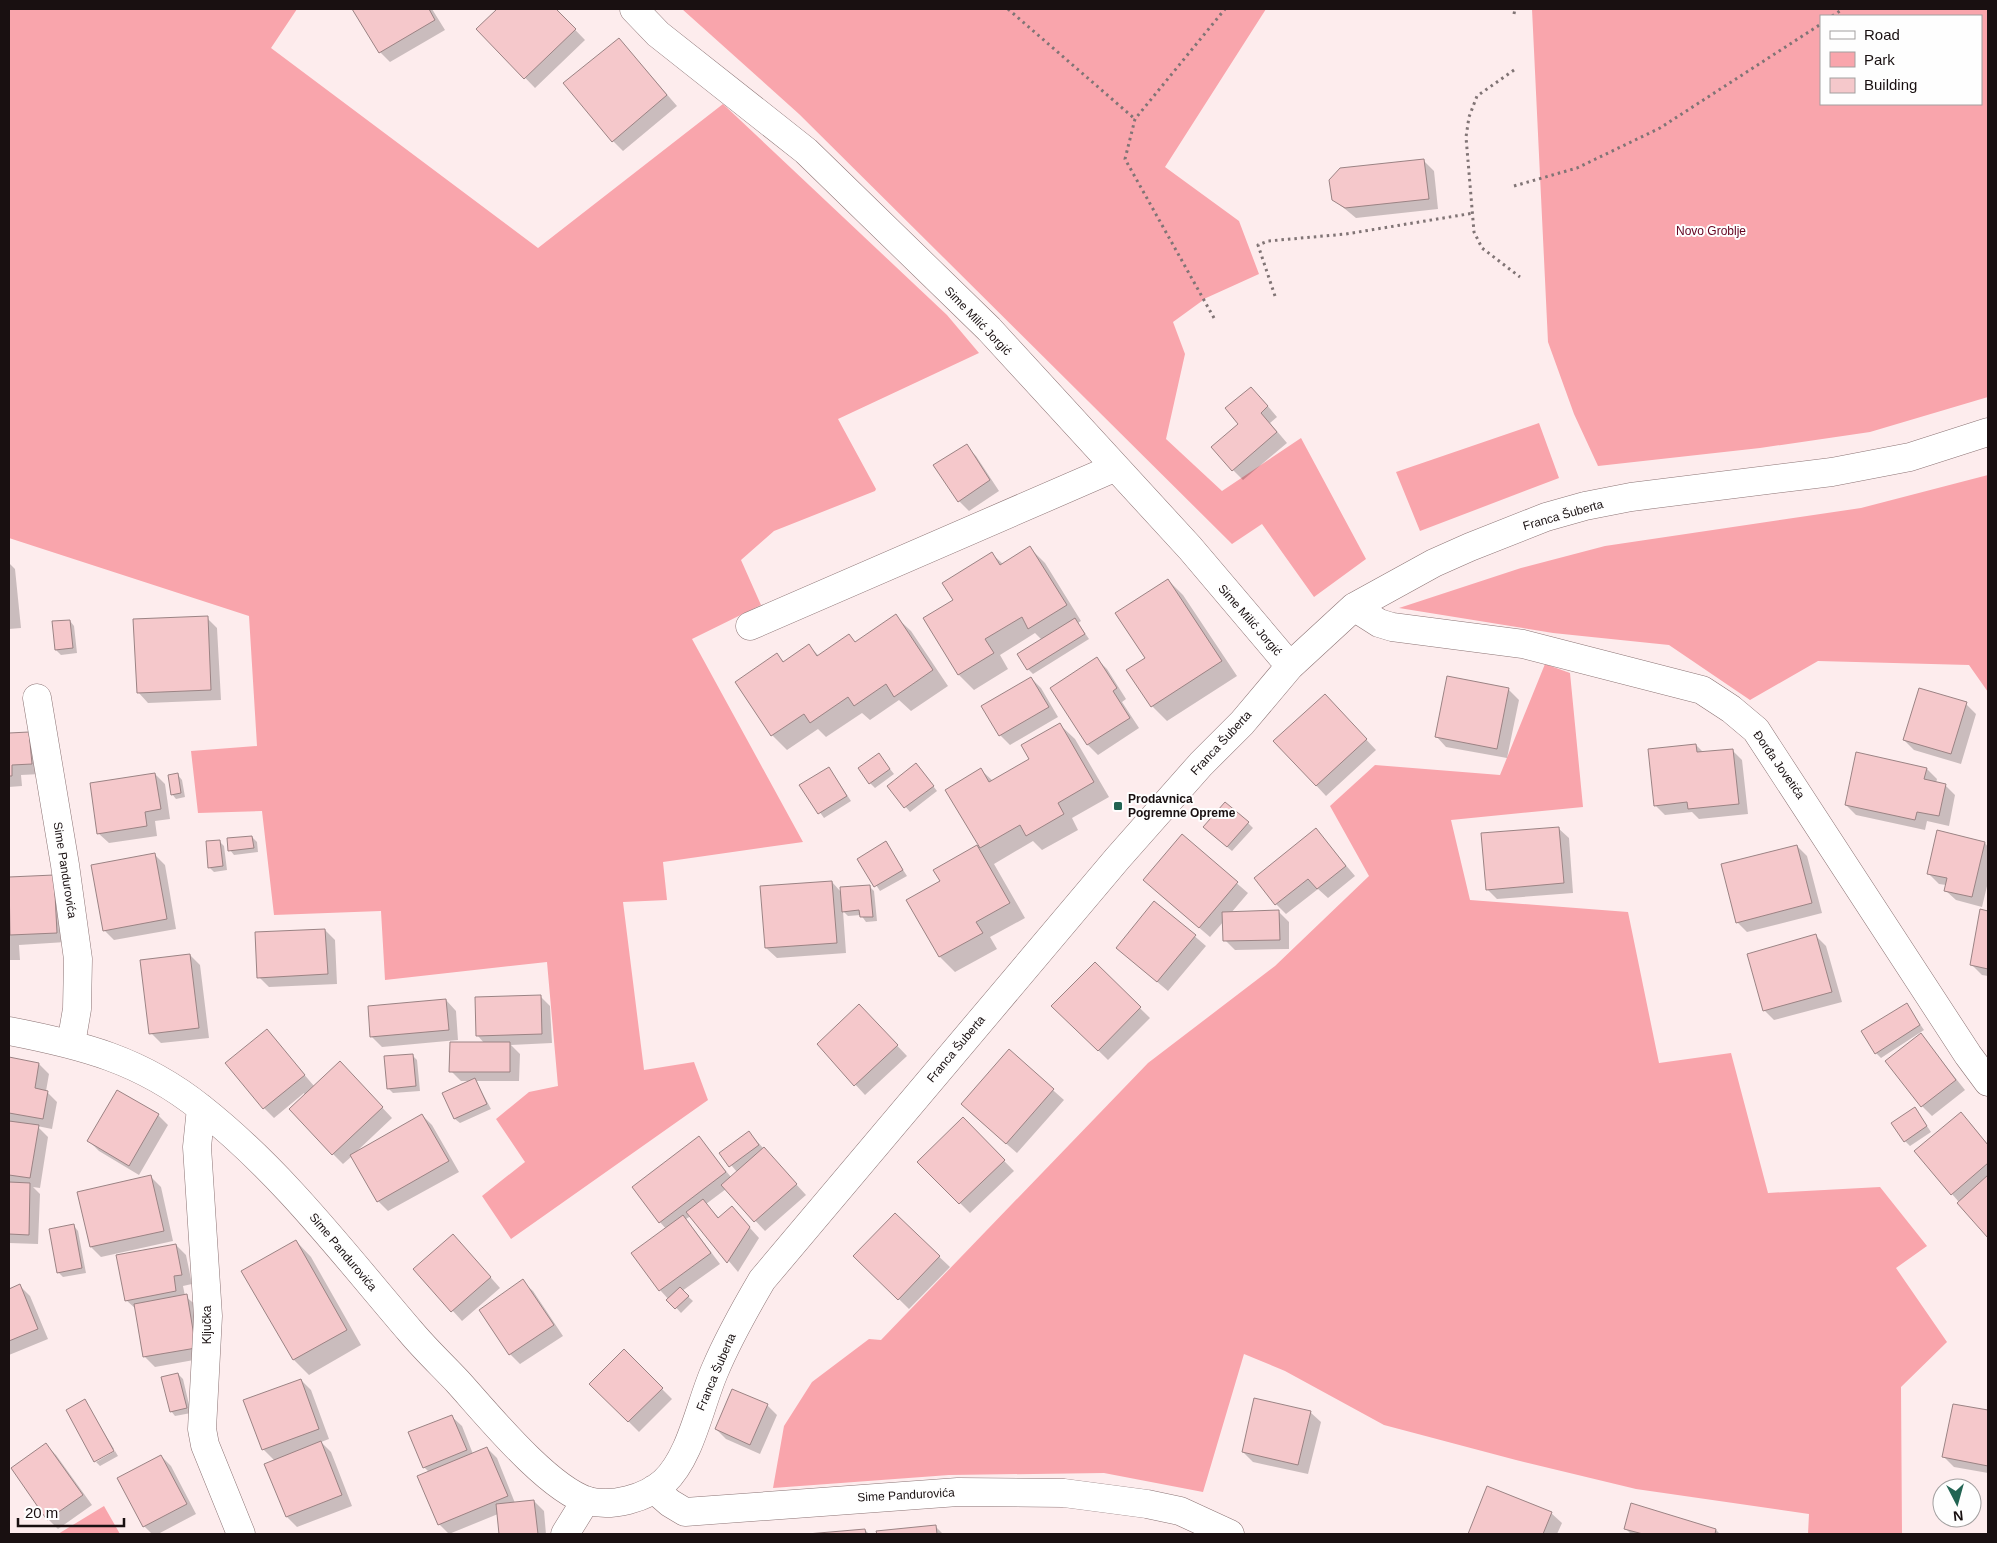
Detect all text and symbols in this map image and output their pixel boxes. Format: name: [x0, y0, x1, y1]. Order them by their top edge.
legend: [1820, 15, 1982, 105]
text: Road: [1864, 26, 1900, 43]
text: Park: [1864, 51, 1895, 68]
text: Building: [1864, 76, 1917, 93]
park label: Novo Groblje: [1676, 224, 1746, 238]
street label: Sime Milić Jorgić: [942, 284, 1014, 358]
street label: Franca Šuberta: [1521, 496, 1605, 533]
street label: Sime Milić Jorgić: [1215, 581, 1285, 659]
street label: Franca Šuberta: [1187, 707, 1255, 778]
street label: Đorđa Jovetića: [1750, 728, 1808, 802]
place label: Prodavnica Pogremne Opreme: [1128, 792, 1236, 820]
marker: Prodavnica Pogremne Opreme: [1112, 800, 1124, 812]
street label: Sime Pandurovića: [50, 821, 80, 920]
street label: Franca Šuberta: [923, 1012, 988, 1085]
street label: Sime Pandurovića: [306, 1210, 380, 1294]
street label: Ključka: [200, 1305, 214, 1344]
street label: Franca Šuberta: [692, 1331, 739, 1413]
north arrow: [1932, 1478, 1982, 1528]
street label: Sime Pandurovića: [857, 1485, 955, 1505]
scale bar: [18, 1496, 124, 1528]
text: 20 m: [25, 1504, 58, 1521]
text: N: [1952, 1507, 1964, 1524]

